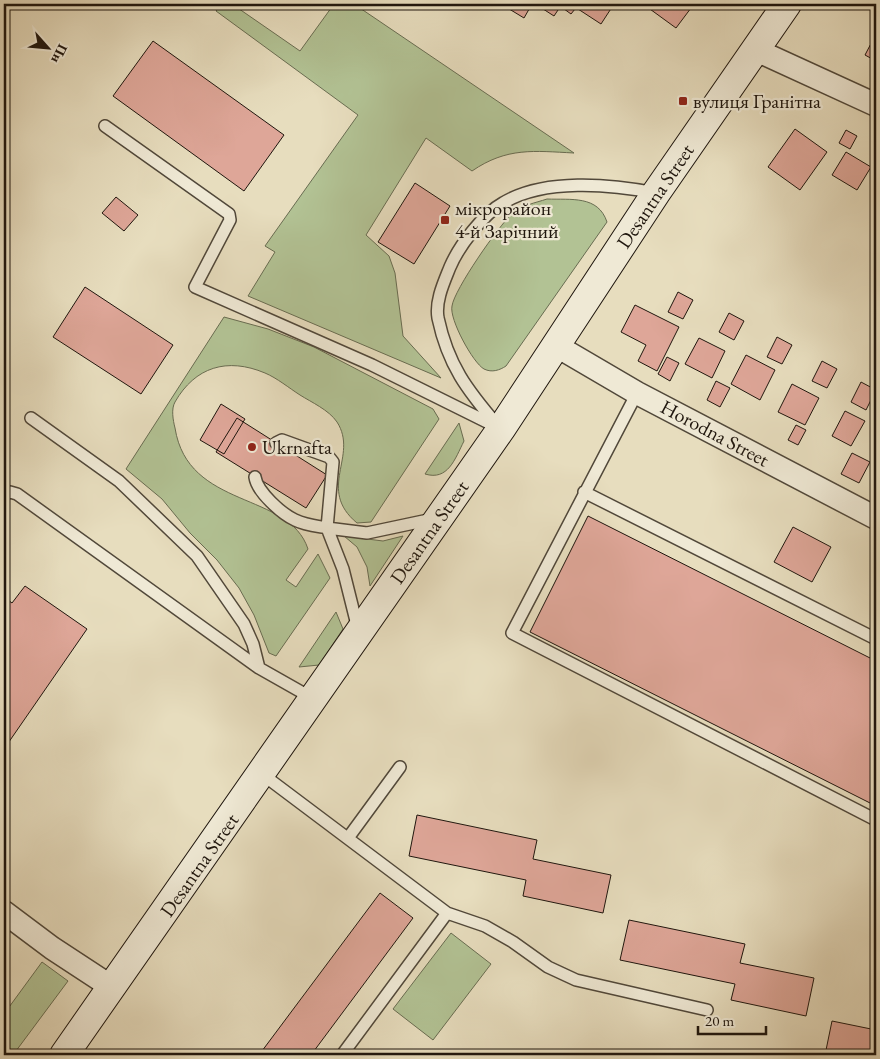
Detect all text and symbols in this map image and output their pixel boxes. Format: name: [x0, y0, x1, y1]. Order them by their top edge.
north arrow: [22, 22, 72, 72]
text: Пн: [47, 41, 72, 67]
place label: вулиця Гранітна: [693, 88, 821, 114]
marker: вулиця Гранітна: [677, 95, 689, 107]
street label: Desantna Street: [610, 138, 700, 253]
place label: мікрорайон 4-й Зарічний: [455, 195, 559, 244]
marker: мікрорайон 4-й Зарічний: [439, 214, 451, 226]
street label: Horodna Street: [656, 394, 774, 473]
place label: Ukrnafta: [262, 434, 332, 460]
marker: Ukrnafta: [246, 441, 258, 453]
street label: Desantna Street: [384, 475, 475, 589]
street label: Desantna Street: [154, 808, 245, 922]
scale bar: [698, 1004, 765, 1036]
text: 20 m: [705, 1011, 734, 1030]

